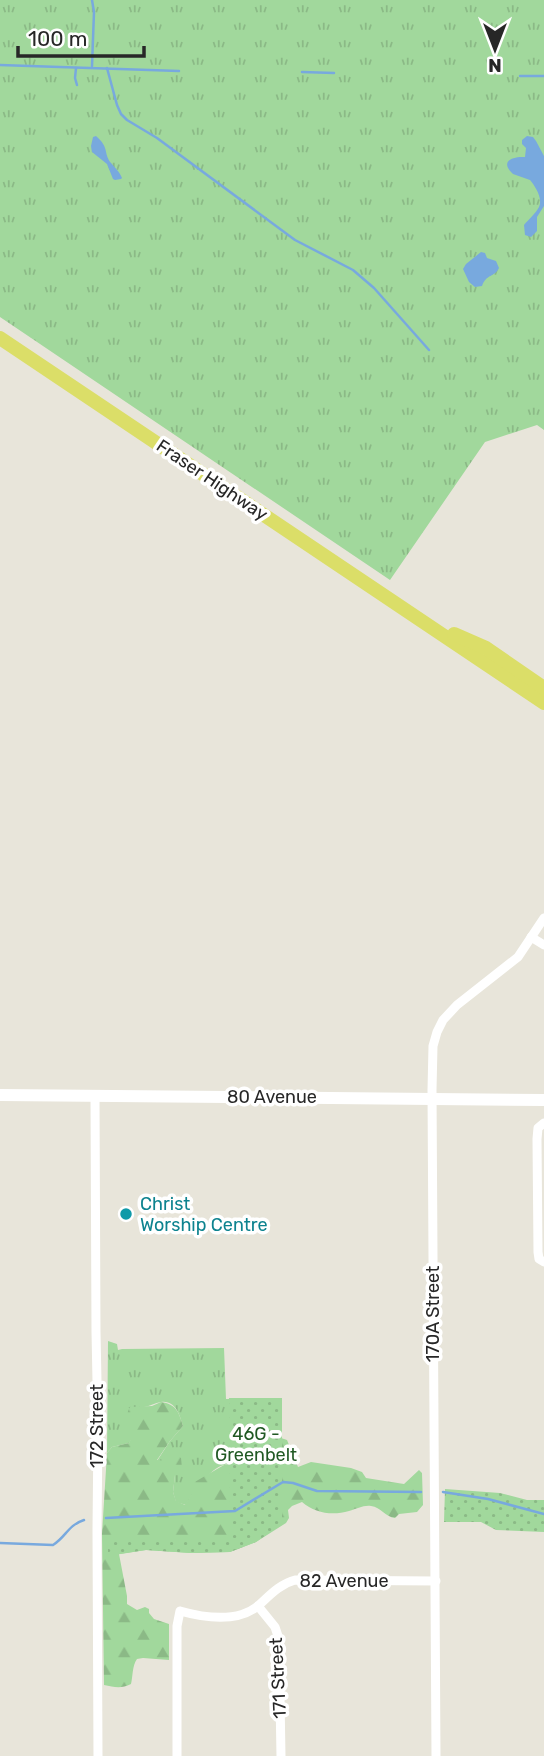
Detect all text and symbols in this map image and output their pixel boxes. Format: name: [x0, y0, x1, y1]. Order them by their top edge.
scale bar: [18, 14, 144, 58]
north arrow: [460, 14, 530, 84]
text: 100 m: [28, 26, 87, 51]
text: N: [488, 54, 502, 77]
street label: Fraser Highway: [152, 435, 272, 525]
street label: 80 Avenue: [227, 1086, 317, 1108]
place label: Christ Worship Centre: [140, 1193, 267, 1236]
marker: Christ Worship Centre: [118, 1206, 134, 1222]
street label: 170A Street: [422, 1266, 444, 1362]
street label: 172 Street: [86, 1384, 108, 1468]
park label: 46G - Greenbelt: [215, 1423, 297, 1466]
street label: 82 Avenue: [300, 1570, 389, 1592]
street label: 171 Street: [265, 1637, 291, 1719]

